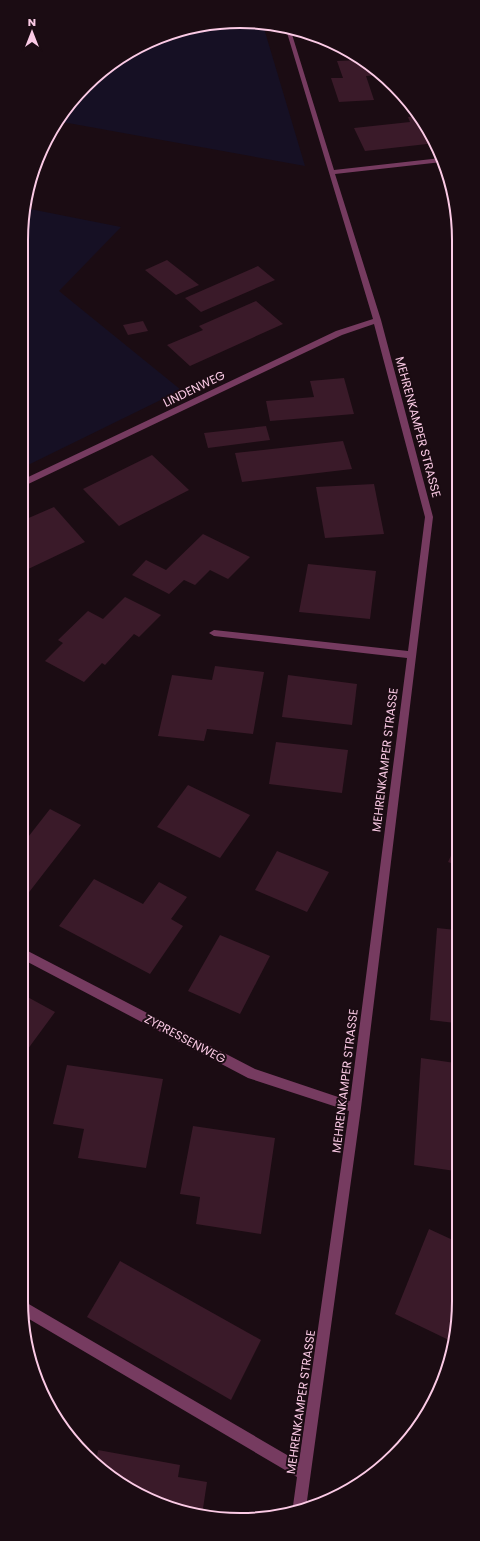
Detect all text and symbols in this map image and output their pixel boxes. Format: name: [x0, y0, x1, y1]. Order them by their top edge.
north arrow: [12, 12, 52, 52]
text: N: [28, 14, 36, 30]
street label: MEHRENKAMPER STRASSE: [392, 355, 445, 499]
street label: LINDENWEG: [160, 366, 228, 411]
street label: MEHRENKAMPER STRASSE: [367, 687, 402, 833]
street label: MEHRENKAMPER STRASSE: [327, 1008, 362, 1154]
street label: ZYPRESSENWEG: [142, 1010, 229, 1067]
street label: MEHRENKAMPER STRASSE: [282, 1329, 319, 1475]

